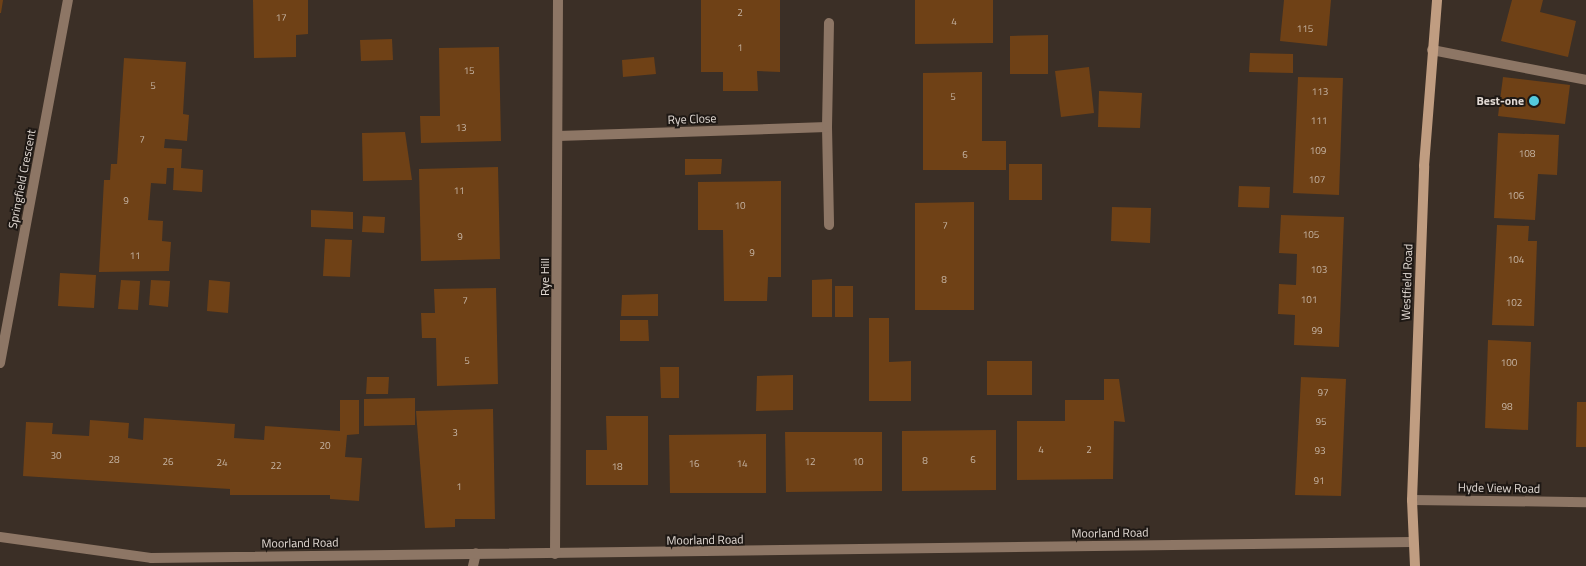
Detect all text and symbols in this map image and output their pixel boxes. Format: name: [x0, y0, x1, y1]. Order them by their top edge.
house number: 2: [737, 7, 743, 19]
house number: 17: [275, 12, 287, 24]
house number: 4: [951, 16, 957, 28]
house number: 115: [1297, 23, 1313, 35]
house number: 1: [737, 42, 743, 54]
house number: 15: [463, 65, 475, 77]
house number: 5: [150, 80, 156, 92]
house number: 113: [1312, 86, 1328, 98]
house number: 5: [950, 91, 956, 103]
place label: Best-one: [1477, 94, 1524, 108]
marker: Best-one: [1528, 95, 1540, 107]
street label: Rye Close: [667, 111, 717, 127]
house number: 111: [1311, 115, 1327, 127]
house number: 13: [455, 122, 467, 134]
street label: Springfield Crescent: [5, 128, 39, 230]
house number: 7: [139, 134, 145, 146]
house number: 109: [1310, 145, 1326, 157]
house number: 108: [1519, 148, 1535, 160]
house number: 6: [962, 149, 968, 161]
house number: 107: [1309, 174, 1325, 186]
house number: 11: [453, 185, 465, 197]
house number: 106: [1508, 190, 1524, 202]
house number: 9: [123, 195, 129, 207]
house number: 10: [734, 200, 746, 212]
house number: 7: [942, 220, 948, 232]
house number: 105: [1303, 229, 1319, 241]
house number: 9: [457, 231, 463, 243]
street label: Westfield Road: [1398, 243, 1416, 321]
house number: 9: [749, 247, 755, 259]
house number: 11: [129, 250, 141, 262]
house number: 104: [1508, 254, 1524, 266]
street label: Rye Hill: [538, 258, 552, 296]
house number: 103: [1311, 264, 1327, 276]
house number: 8: [941, 274, 947, 286]
house number: 101: [1301, 294, 1317, 306]
house number: 7: [462, 295, 468, 307]
house number: 102: [1506, 297, 1522, 309]
house number: 99: [1311, 325, 1323, 337]
house number: 5: [464, 355, 470, 367]
house number: 100: [1501, 357, 1517, 369]
house number: 97: [1317, 387, 1329, 399]
house number: 98: [1501, 401, 1513, 413]
house number: 95: [1315, 416, 1327, 428]
house number: 3: [452, 427, 458, 439]
house number: 20: [319, 440, 331, 452]
house number: 4: [1038, 444, 1044, 456]
house number: 2: [1086, 444, 1092, 456]
house number: 93: [1314, 445, 1326, 457]
house number: 30: [50, 450, 62, 462]
house number: 28: [108, 454, 120, 466]
house number: 6: [970, 454, 976, 466]
house number: 8: [922, 455, 928, 467]
house number: 26: [162, 456, 174, 468]
house number: 12: [804, 456, 816, 468]
house number: 10: [852, 456, 864, 468]
house number: 24: [216, 457, 228, 469]
house number: 16: [688, 458, 700, 470]
house number: 14: [736, 458, 748, 470]
house number: 22: [270, 460, 282, 472]
house number: 18: [611, 461, 623, 473]
house number: 91: [1313, 475, 1325, 487]
street label: Hyde View Road: [1458, 480, 1540, 496]
house number: 1: [456, 481, 462, 493]
street label: Moorland Road: [1071, 525, 1149, 541]
street label: Moorland Road: [666, 532, 744, 548]
street label: Moorland Road: [261, 535, 339, 551]

